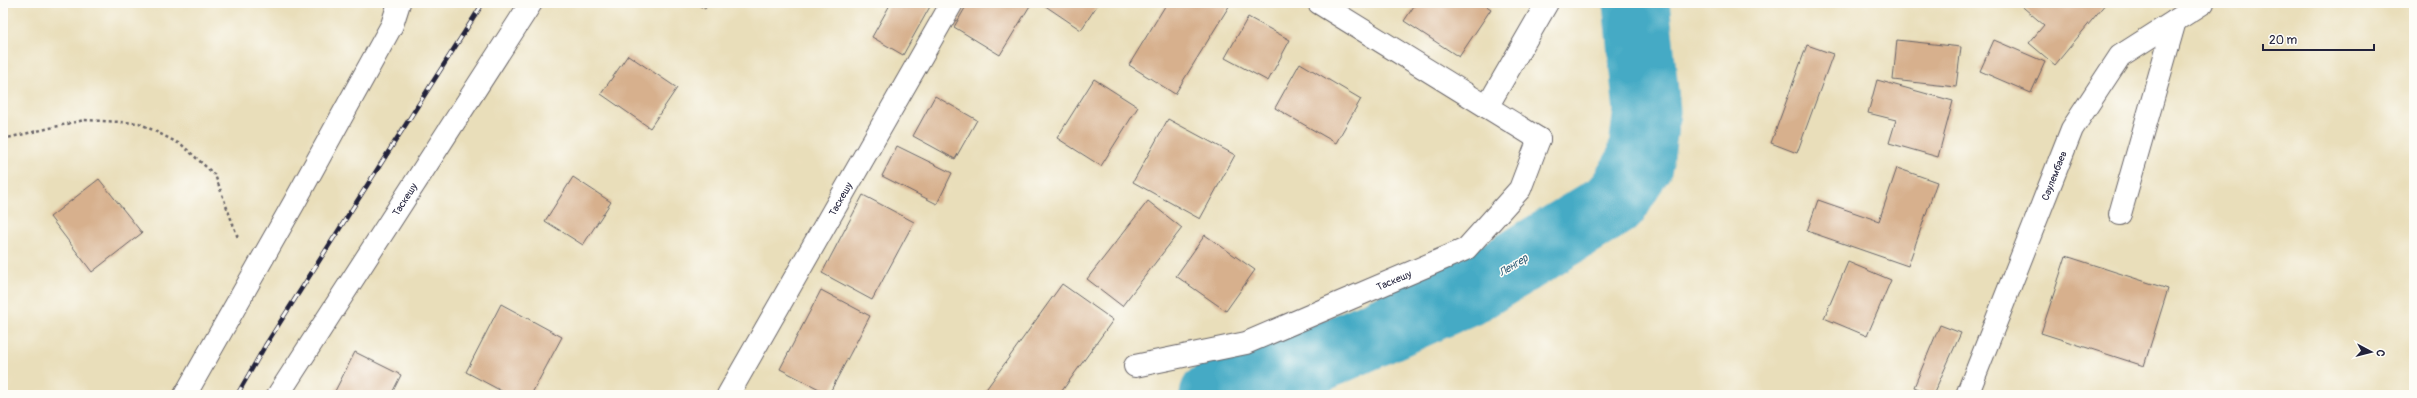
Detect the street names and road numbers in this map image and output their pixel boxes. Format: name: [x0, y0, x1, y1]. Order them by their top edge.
street label: Саулембаев: [2039, 149, 2070, 202]
street label: Таскешу: [390, 180, 421, 218]
street label: Таскешу: [827, 180, 856, 218]
street label: Таскешу: [1375, 268, 1414, 294]

